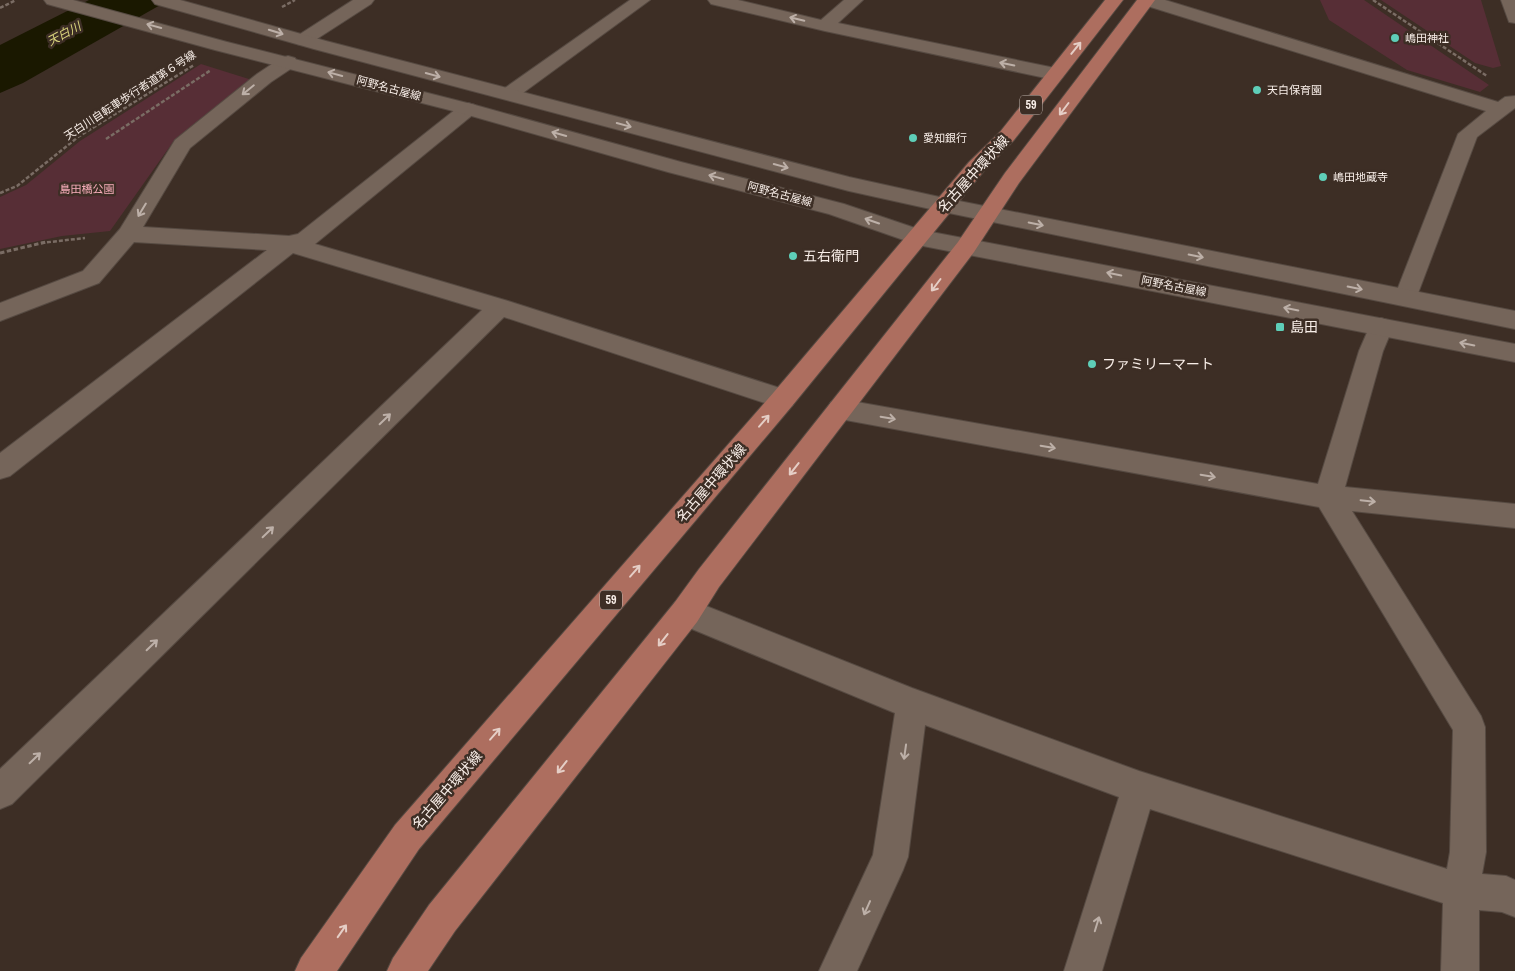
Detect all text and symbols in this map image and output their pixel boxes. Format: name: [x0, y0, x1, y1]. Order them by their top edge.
one-way arrow: [790, 14, 806, 23]
water label: 天白川: [44, 18, 85, 50]
one-way arrow: [147, 21, 163, 30]
one-way arrow: [267, 28, 283, 38]
place label: 嶋田神社: [1405, 31, 1449, 45]
marker: 嶋田神社: [1389, 32, 1401, 44]
one-way arrow: [1071, 41, 1082, 54]
street label: 天白川自転車歩行者道第６号線: [62, 47, 198, 143]
one-way arrow: [1000, 59, 1016, 68]
one-way arrow: [327, 69, 343, 78]
one-way arrow: [424, 70, 440, 80]
street label: 阿野名古屋線: [355, 73, 423, 103]
place label: 天白保育園: [1267, 83, 1322, 97]
marker: 天白保育園: [1251, 84, 1263, 96]
one-way arrow: [242, 85, 255, 96]
road number: 59: [1020, 96, 1042, 114]
one-way arrow: [1059, 102, 1069, 116]
one-way arrow: [615, 120, 631, 130]
one-way arrow: [552, 129, 568, 139]
place label: 愛知銀行: [923, 131, 967, 145]
marker: 愛知銀行: [907, 132, 919, 144]
street label: 名古屋中環状線: [934, 132, 1012, 216]
one-way arrow: [772, 162, 788, 171]
place label: 嶋田地蔵寺: [1333, 170, 1388, 184]
marker: 嶋田地蔵寺: [1317, 171, 1329, 183]
one-way arrow: [708, 172, 724, 182]
street label: 阿野名古屋線: [746, 179, 814, 209]
park label: 島田橋公園: [60, 182, 115, 196]
one-way arrow: [137, 203, 147, 217]
one-way arrow: [865, 216, 881, 225]
one-way arrow: [1028, 219, 1044, 229]
place label: 五右衛門: [803, 247, 859, 265]
marker: 五右衛門: [787, 250, 799, 262]
one-way arrow: [1187, 252, 1203, 261]
one-way arrow: [1106, 269, 1122, 278]
street label: 阿野名古屋線: [1140, 273, 1208, 299]
one-way arrow: [931, 278, 941, 292]
one-way arrow: [1347, 284, 1363, 293]
one-way arrow: [1283, 304, 1299, 313]
place label: 島田: [1290, 318, 1318, 336]
marker: 島田: [1274, 321, 1286, 333]
one-way arrow: [1460, 339, 1476, 348]
place label: ファミリーマート: [1102, 355, 1214, 373]
marker: ファミリーマート: [1086, 358, 1098, 370]
one-way arrow: [378, 413, 391, 425]
one-way arrow: [880, 413, 896, 423]
one-way arrow: [758, 415, 770, 428]
street label: 名古屋中環状線: [672, 440, 750, 526]
one-way arrow: [1040, 442, 1056, 452]
one-way arrow: [788, 462, 799, 475]
one-way arrow: [1200, 471, 1216, 481]
one-way arrow: [1360, 496, 1376, 506]
one-way arrow: [262, 526, 274, 538]
one-way arrow: [630, 565, 641, 578]
road number: 59: [600, 590, 622, 610]
one-way arrow: [658, 633, 669, 646]
one-way arrow: [145, 639, 158, 651]
one-way arrow: [490, 728, 501, 741]
one-way arrow: [900, 744, 910, 760]
street label: 名古屋中環状線: [408, 747, 486, 833]
one-way arrow: [29, 752, 41, 765]
one-way arrow: [557, 761, 568, 774]
one-way arrow: [861, 900, 871, 915]
one-way arrow: [1093, 917, 1102, 933]
one-way arrow: [337, 924, 347, 938]

